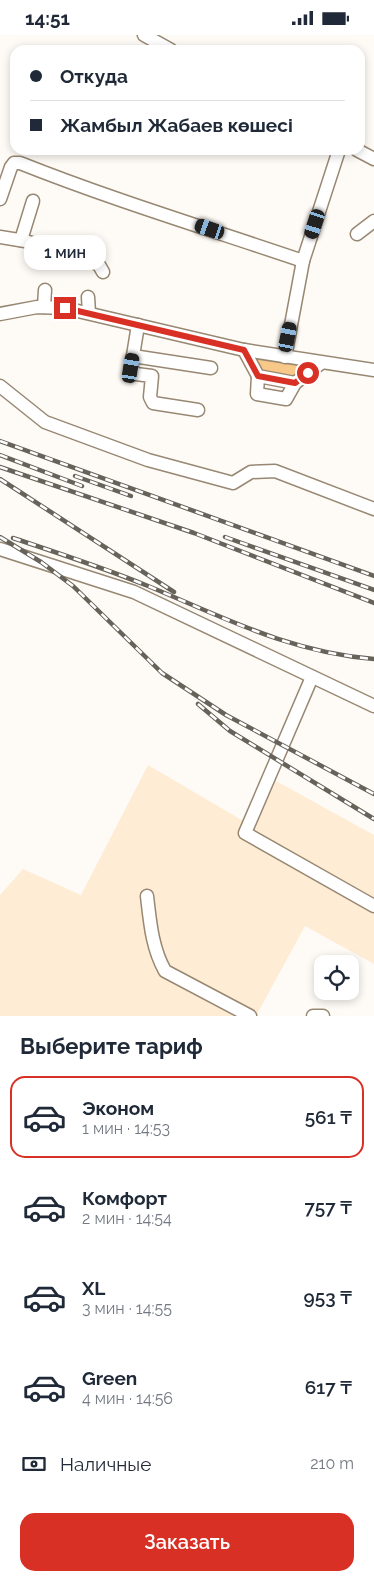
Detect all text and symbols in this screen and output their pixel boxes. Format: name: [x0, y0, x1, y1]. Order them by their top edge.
text: 14:51: [25, 7, 70, 29]
text: Откуда: [60, 65, 128, 87]
text: Жамбыл Жабаев көшесі: [60, 114, 293, 136]
car: [303, 207, 326, 241]
car: [193, 217, 226, 241]
callout: 1 мин: [24, 235, 106, 271]
text: 1 мин: [44, 243, 86, 262]
route end: [54, 297, 76, 319]
car: [277, 321, 298, 353]
car: [121, 352, 140, 384]
route start: [297, 362, 319, 384]
map controls: [314, 955, 359, 1000]
button: locate: [314, 955, 359, 1000]
text: Выберите тариф: [20, 1033, 203, 1059]
icon: car: [22, 1095, 67, 1140]
text: Эконом: [82, 1097, 154, 1119]
text: 561 ₸: [305, 1106, 352, 1128]
text: 1 мин · 14:53: [82, 1119, 170, 1138]
icon: car: [22, 1185, 67, 1230]
text: Комфорт: [82, 1187, 167, 1209]
text: 757 ₸: [305, 1196, 352, 1218]
text: 2 мин · 14:54: [82, 1209, 172, 1228]
icon: car: [22, 1275, 67, 1320]
text: XL: [82, 1277, 105, 1299]
text: 953 ₸: [304, 1286, 352, 1308]
text: 3 мин · 14:55: [82, 1299, 172, 1318]
icon: car: [22, 1365, 67, 1410]
text: Green: [82, 1367, 137, 1389]
text: 617 ₸: [305, 1376, 352, 1398]
text: 4 мин · 14:56: [82, 1389, 173, 1408]
icon: cash: [20, 1450, 48, 1478]
text: Наличные: [60, 1453, 151, 1475]
text: 210 m: [310, 1454, 354, 1473]
button: Заказать: [20, 1513, 354, 1571]

